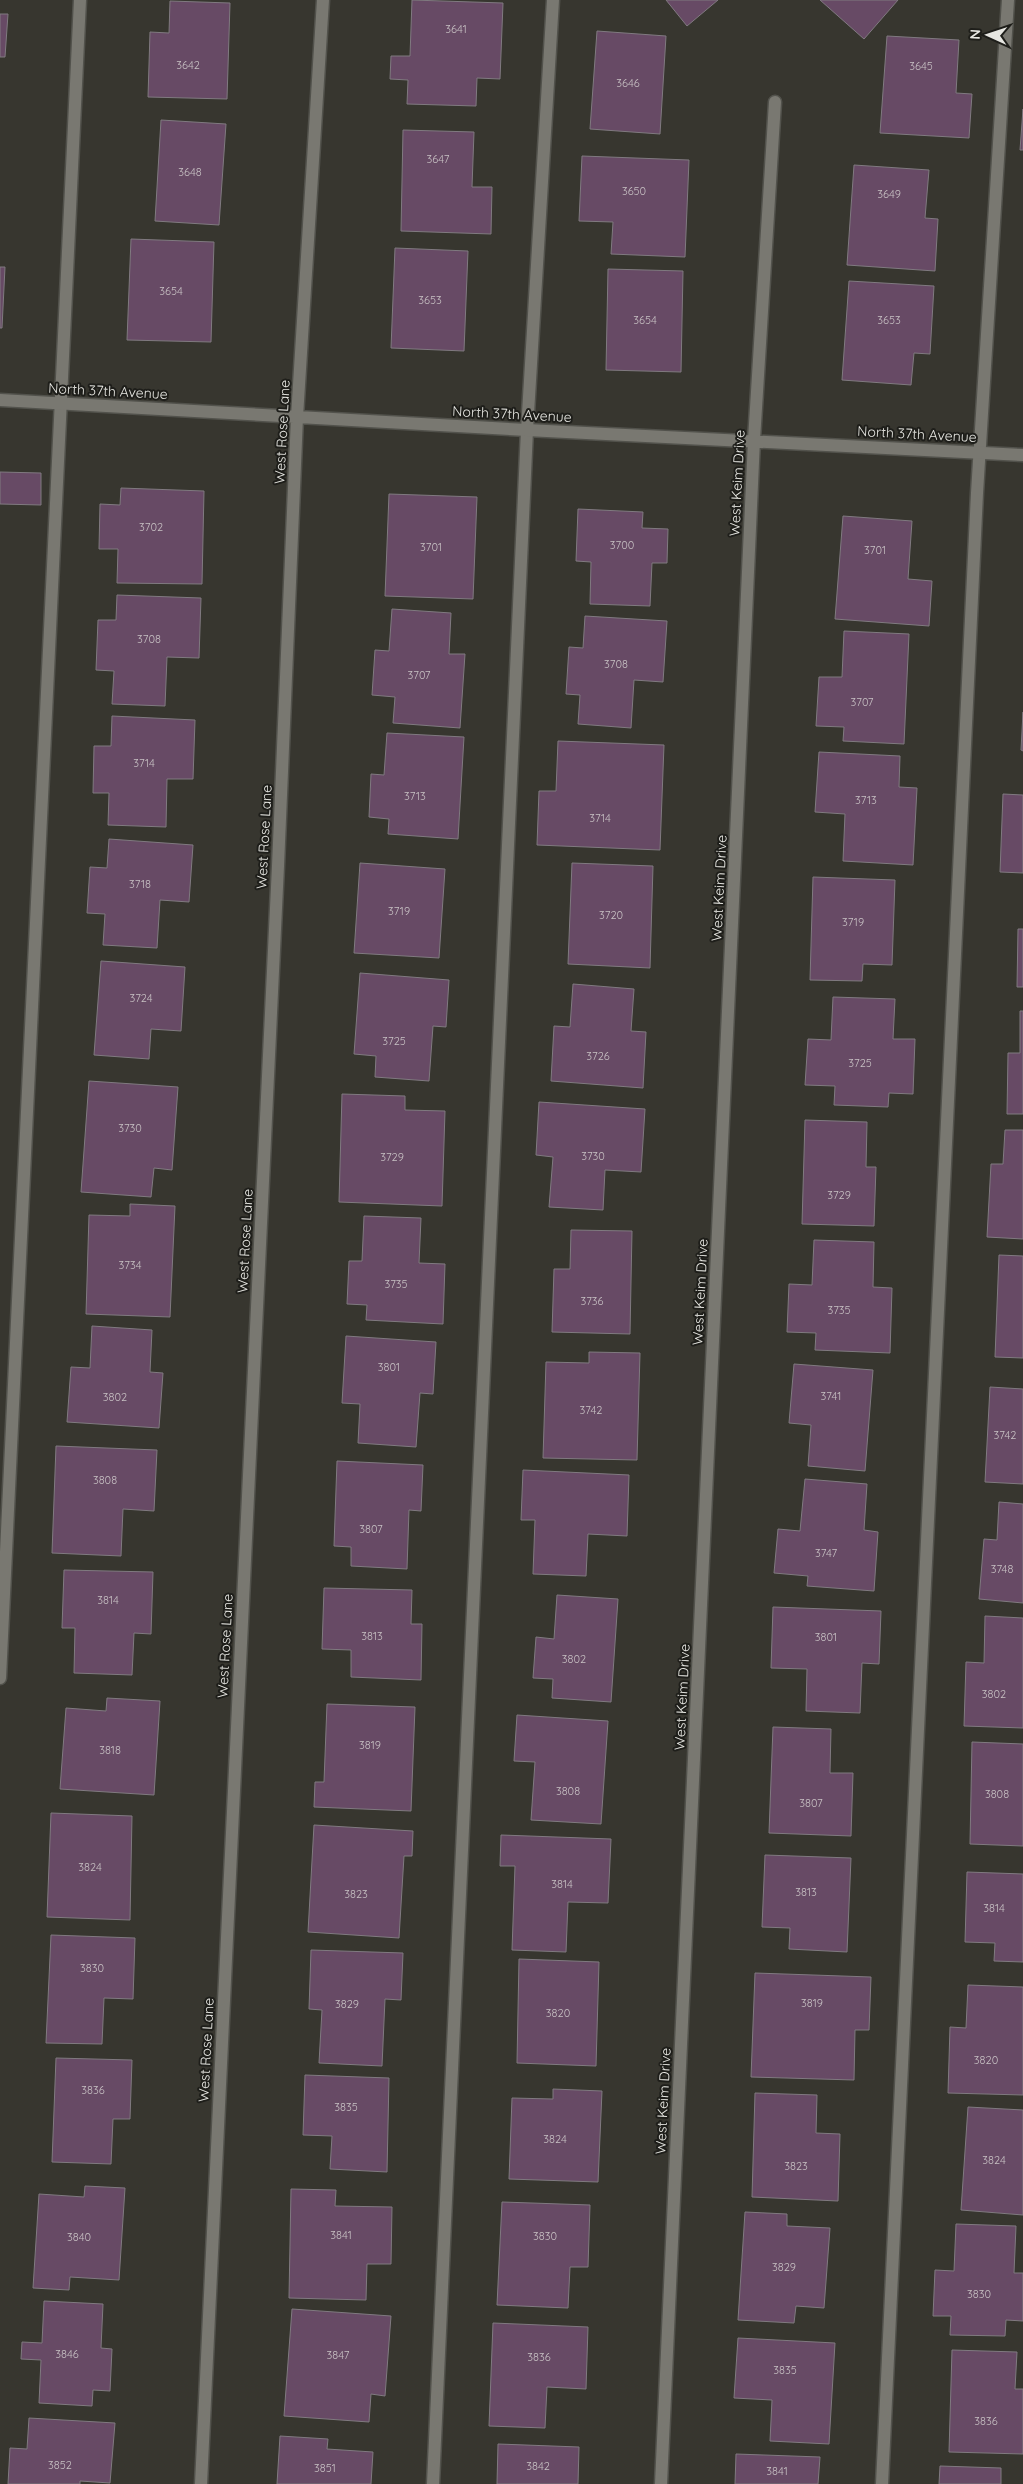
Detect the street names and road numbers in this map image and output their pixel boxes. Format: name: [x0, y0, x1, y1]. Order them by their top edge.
street label: North 37th Avenue: [48, 379, 168, 403]
street label: West Rose Lane: [270, 379, 294, 485]
street label: North 37th Avenue: [452, 402, 572, 426]
street label: North 37th Avenue: [857, 422, 977, 446]
street label: West Keim Drive: [725, 429, 749, 537]
street label: West Rose Lane: [252, 784, 276, 890]
street label: West Keim Drive: [707, 834, 731, 942]
street label: West Rose Lane: [233, 1188, 257, 1294]
street label: West Keim Drive: [688, 1238, 712, 1346]
street label: West Rose Lane: [213, 1593, 237, 1699]
street label: West Keim Drive: [670, 1643, 694, 1751]
street label: West Rose Lane: [194, 1997, 218, 2103]
street label: West Keim Drive: [651, 2047, 675, 2155]

